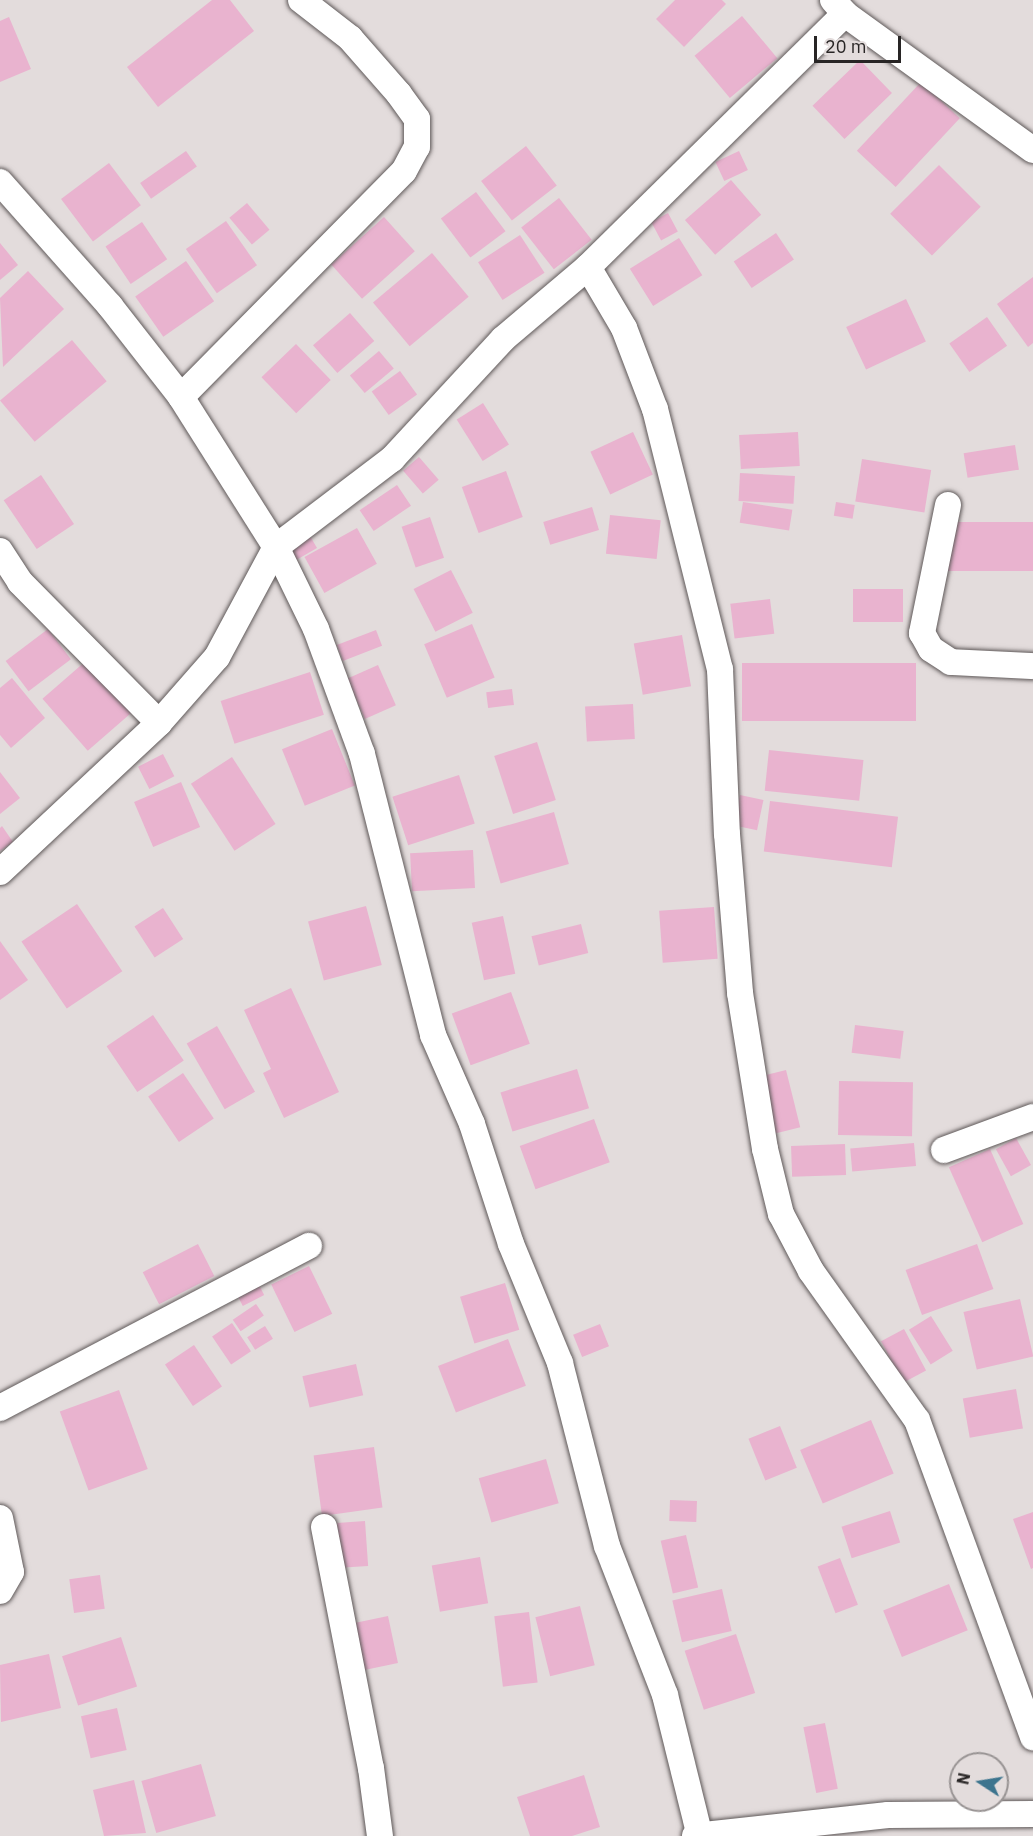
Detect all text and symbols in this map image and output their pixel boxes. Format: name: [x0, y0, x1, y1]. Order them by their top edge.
scale bar: [817, 24, 904, 62]
text: 20 m: [825, 35, 867, 58]
north arrow: [949, 1752, 1009, 1812]
text: N: [952, 1771, 974, 1786]

